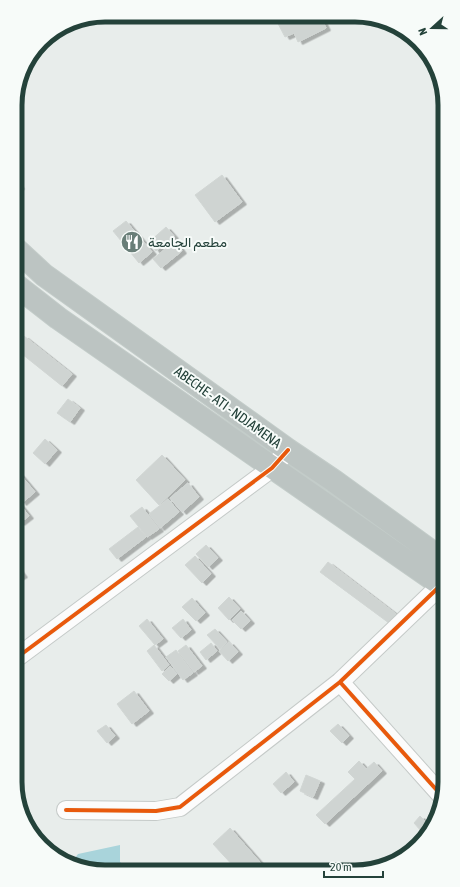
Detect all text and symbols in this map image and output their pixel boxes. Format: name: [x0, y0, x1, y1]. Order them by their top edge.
north arrow: [412, 8, 452, 48]
text: N: [416, 26, 429, 37]
restaurant icon: مطعم الجامعة: [119, 229, 145, 255]
place label: مطعم الجامعة: [148, 234, 227, 251]
street label: ABECHE - ATI - NDJAMENA: [172, 363, 285, 451]
scale bar: [324, 853, 383, 879]
text: 20 m: [330, 860, 352, 874]

